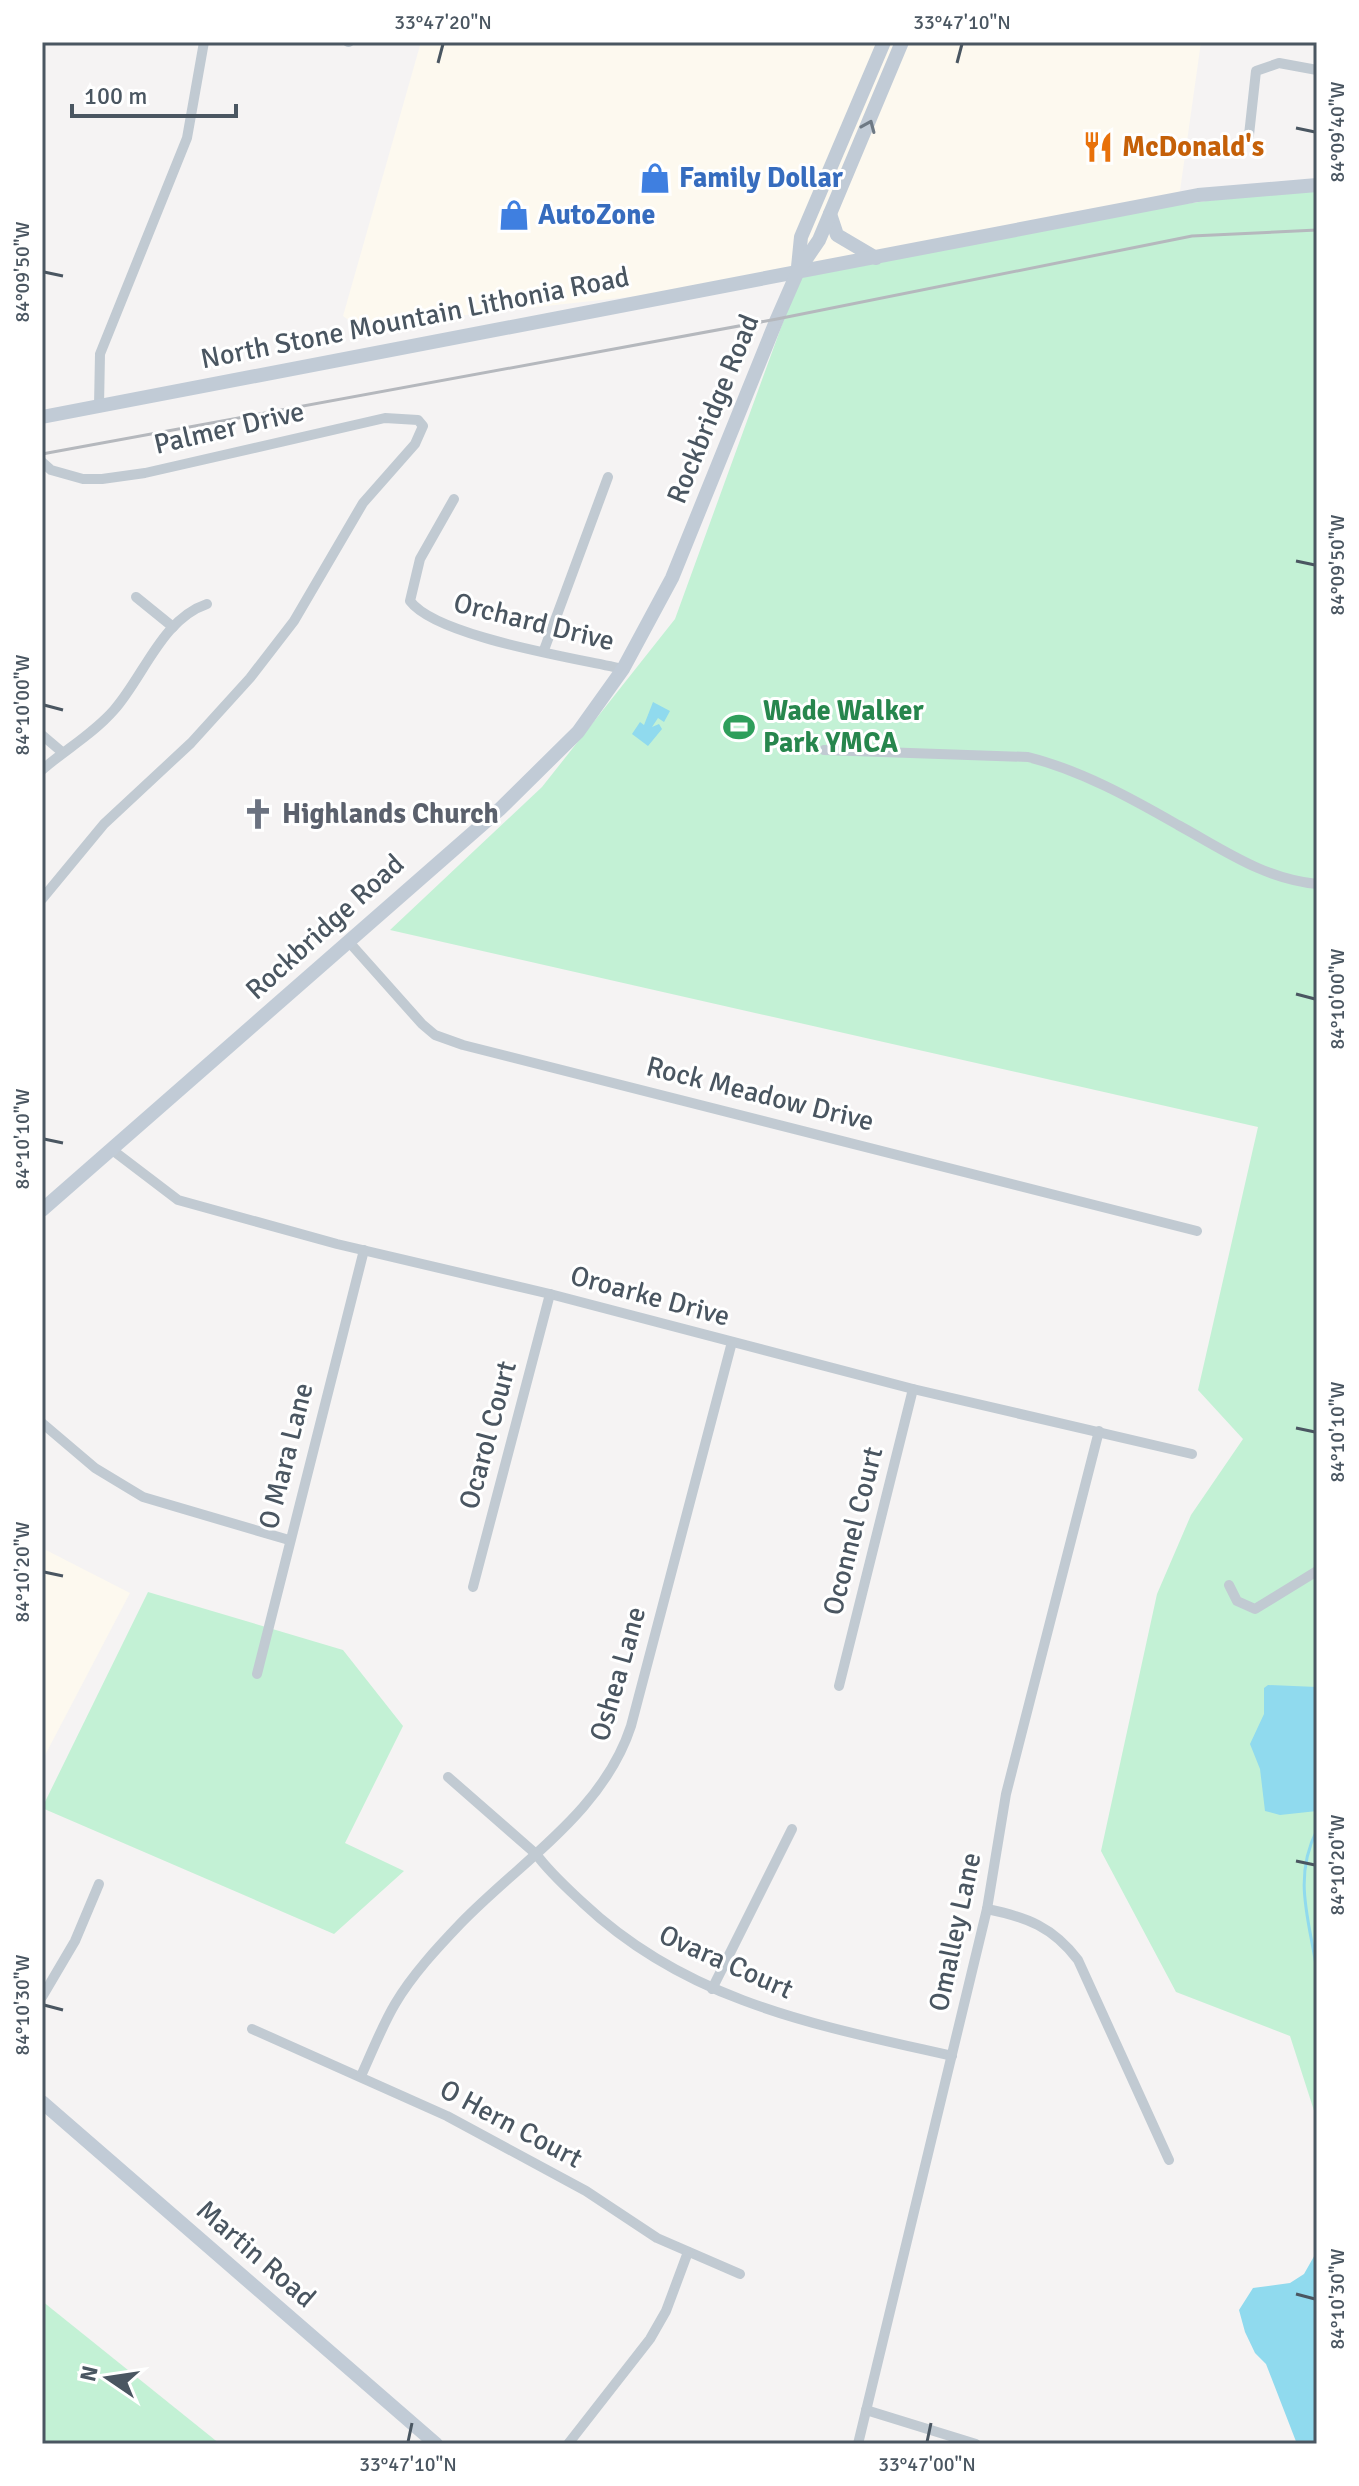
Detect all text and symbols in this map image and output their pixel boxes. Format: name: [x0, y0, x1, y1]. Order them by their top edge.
text: 33°47'20"N: [394, 10, 492, 35]
text: 33°47'10"N: [913, 10, 1011, 35]
scale bar: [72, 68, 236, 118]
text: 100 m: [84, 81, 147, 111]
text: 84°09'40"W: [1325, 81, 1350, 183]
one-way arrow: [859, 120, 875, 134]
restaurant icon: McDonald's: [1081, 130, 1115, 164]
place label: McDonald's: [1122, 130, 1264, 164]
shop icon: Family Dollar: [638, 161, 672, 195]
place label: Family Dollar: [679, 161, 844, 195]
shop icon: AutoZone: [497, 198, 531, 232]
place label: AutoZone: [538, 198, 655, 232]
text: 84°09'50"W: [10, 221, 35, 323]
street label: North Stone Mountain Lithonia Road: [198, 260, 632, 376]
street label: Rockbridge Road: [660, 309, 766, 509]
street label: Palmer Drive: [151, 394, 307, 462]
text: 84°09'50"W: [1325, 514, 1350, 616]
street label: Orchard Drive: [450, 586, 618, 658]
text: 84°10'00"W: [10, 654, 35, 756]
place label: Wade Walker Park YMCA: [763, 694, 924, 760]
sports icon: Wade Walker Park YMCA: [722, 710, 756, 744]
church icon: Highlands Church: [241, 797, 275, 831]
place label: Highlands Church: [282, 797, 499, 831]
street label: Rockbridge Road: [239, 847, 411, 1007]
text: 84°10'00"W: [1325, 948, 1350, 1050]
street label: Rock Meadow Drive: [643, 1049, 877, 1139]
text: 84°10'10"W: [10, 1088, 35, 1190]
street label: Oroarke Drive: [567, 1258, 733, 1334]
street label: Ocarol Court: [452, 1357, 524, 1513]
street label: O Mara Lane: [251, 1379, 321, 1533]
text: 84°10'10"W: [1325, 1381, 1350, 1483]
street label: Oconnel Court: [816, 1443, 890, 1619]
text: 84°10'20"W: [10, 1521, 35, 1623]
street label: Oshea Lane: [583, 1603, 653, 1745]
text: 84°10'20"W: [1325, 1814, 1350, 1916]
street label: Omalley Lane: [922, 1849, 988, 2015]
street label: Ovara Court: [654, 1917, 798, 2007]
text: 84°10'30"W: [10, 1954, 35, 2056]
street label: O Hern Court: [434, 2072, 588, 2176]
street label: Martin Road: [190, 2193, 322, 2315]
text: 84°10'30"W: [1325, 2248, 1350, 2350]
north arrow: [68, 2338, 148, 2418]
text: N: [74, 2363, 104, 2384]
text: 33°47'10"N: [359, 2452, 457, 2477]
text: 33°47'00"N: [878, 2452, 976, 2477]

